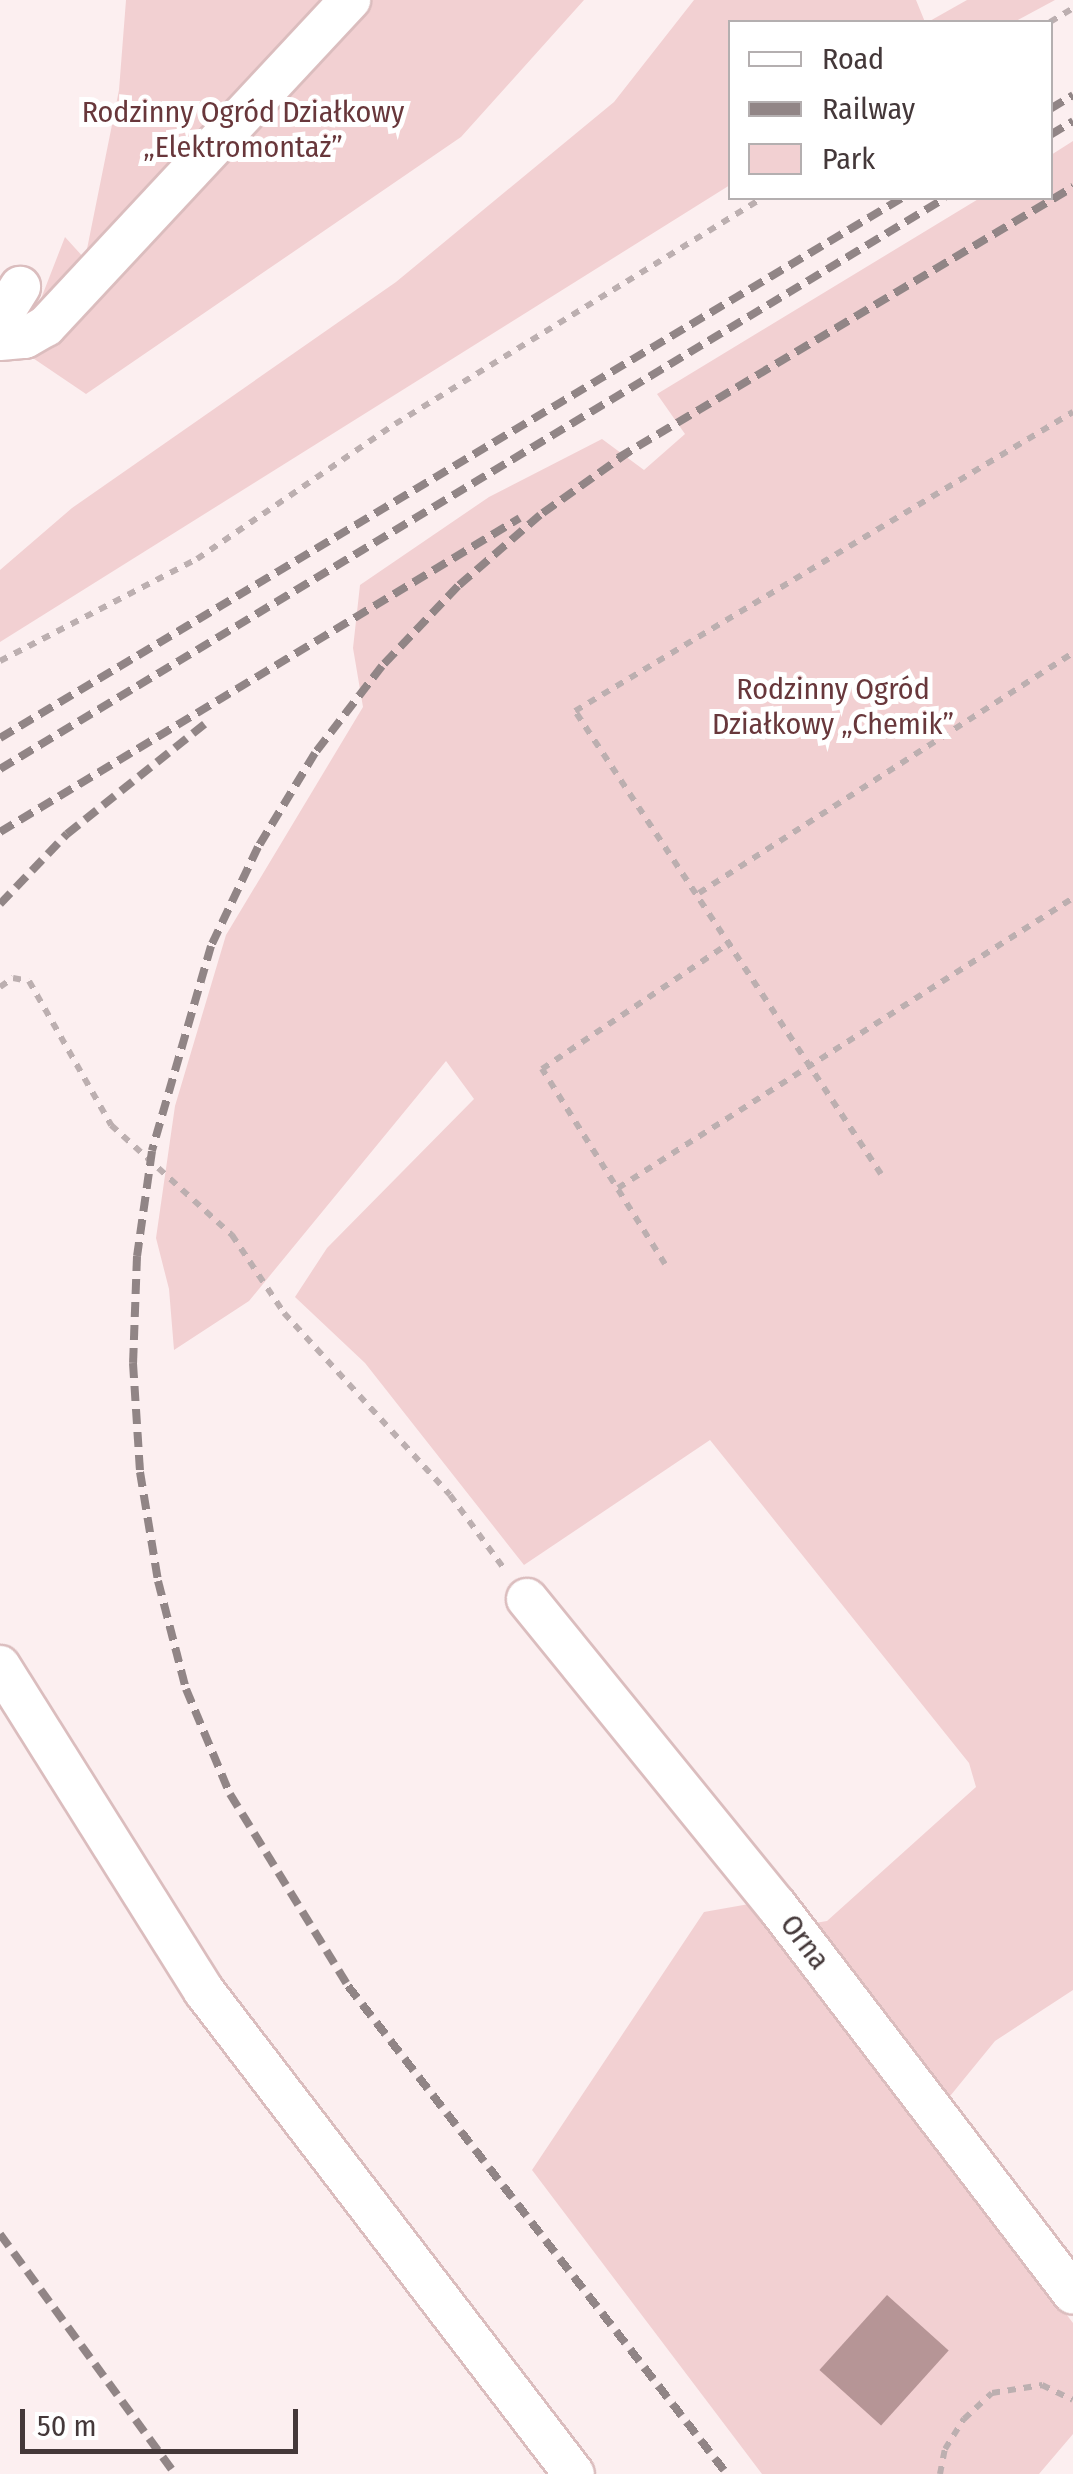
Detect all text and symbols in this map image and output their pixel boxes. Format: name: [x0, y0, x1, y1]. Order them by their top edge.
legend: [728, 20, 1053, 200]
text: Road: [822, 41, 884, 77]
text: Railway: [822, 91, 915, 127]
park label: Rodzinny Ogród Działkowy „Elektromontaż”: [82, 94, 404, 164]
text: Park: [822, 141, 875, 177]
park label: Rodzinny Ogród Działkowy „Chemik”: [712, 671, 954, 742]
street label: Orna: [773, 1907, 837, 1977]
scale bar: [25, 2389, 302, 2451]
text: 50 m: [37, 2408, 97, 2444]

